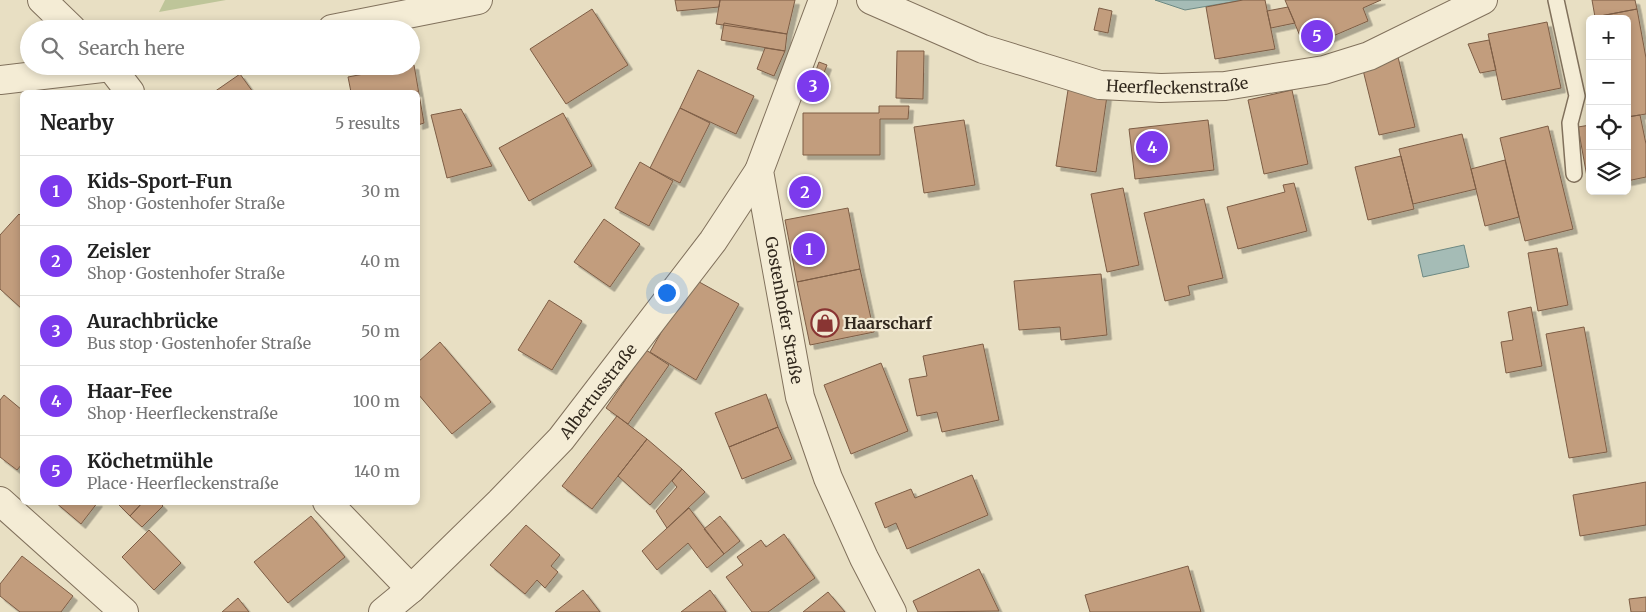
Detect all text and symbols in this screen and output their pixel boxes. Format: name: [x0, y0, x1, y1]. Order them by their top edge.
map controls: [1586, 15, 1631, 195]
button: +: [1586, 15, 1631, 60]
pin: 5: [1301, 17, 1333, 55]
search box: [20, 20, 420, 75]
icon: search: [38, 34, 66, 62]
text: Search here: [78, 36, 185, 60]
button: −: [1586, 60, 1631, 105]
pin: 3: [797, 67, 829, 105]
street label: Heerfleckenstraße: [1106, 72, 1250, 98]
button: locate: [1586, 105, 1631, 150]
text: Nearby: [40, 109, 114, 136]
text: 5 results: [335, 113, 400, 133]
pin: 4: [1136, 128, 1168, 166]
button: layers: [1586, 150, 1631, 195]
text: Kids-Sport-Fun: [87, 169, 232, 193]
pin: 2: [789, 173, 821, 211]
text: 1: [52, 181, 60, 201]
text: 30 m: [361, 181, 400, 201]
text: Shop · Gostenhofer Straße: [87, 193, 285, 213]
pin: 1: [793, 230, 825, 268]
street label: Gostenhofer Straße: [761, 235, 807, 385]
text: Zeisler: [87, 239, 151, 263]
text: 2: [51, 251, 61, 271]
text: 40 m: [360, 251, 400, 271]
text: Shop · Gostenhofer Straße: [87, 263, 285, 283]
your location: [654, 280, 680, 306]
shop icon: Haarscharf: [810, 308, 840, 338]
text: Aurachbrücke: [87, 309, 218, 333]
place label: Haarscharf: [844, 313, 933, 333]
text: 3: [51, 321, 61, 341]
text: 50 m: [361, 321, 400, 341]
text: Bus stop · Gostenhofer Straße: [87, 333, 311, 353]
street label: Albertusstraße: [554, 339, 641, 443]
text: Haar-Fee: [87, 379, 172, 403]
text: 4: [51, 391, 61, 411]
text: 100 m: [353, 391, 400, 411]
text: Shop · Heerfleckenstraße: [87, 403, 278, 423]
text: Köchetmühle: [87, 449, 213, 473]
text: 5: [51, 461, 61, 481]
text: 140 m: [354, 461, 400, 481]
text: Place · Heerfleckenstraße: [87, 473, 279, 493]

